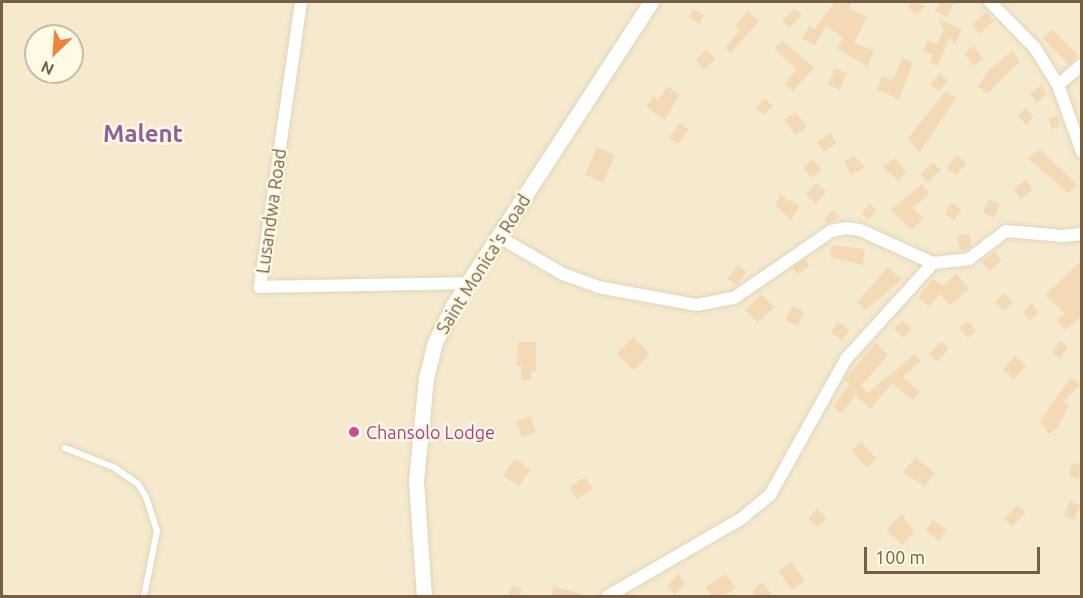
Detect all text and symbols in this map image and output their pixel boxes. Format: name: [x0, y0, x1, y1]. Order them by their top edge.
north arrow: [24, 24, 84, 84]
text: N: [38, 58, 56, 79]
district label: Malent: [103, 120, 183, 148]
street label: Lusandwa Road: [252, 147, 290, 275]
street label: Saint Monica's Road: [431, 190, 535, 338]
place label: Chansolo Lodge: [366, 421, 495, 443]
marker: Chansolo Lodge: [347, 425, 361, 439]
scale bar: [867, 535, 1042, 573]
text: 100 m: [875, 547, 925, 567]

